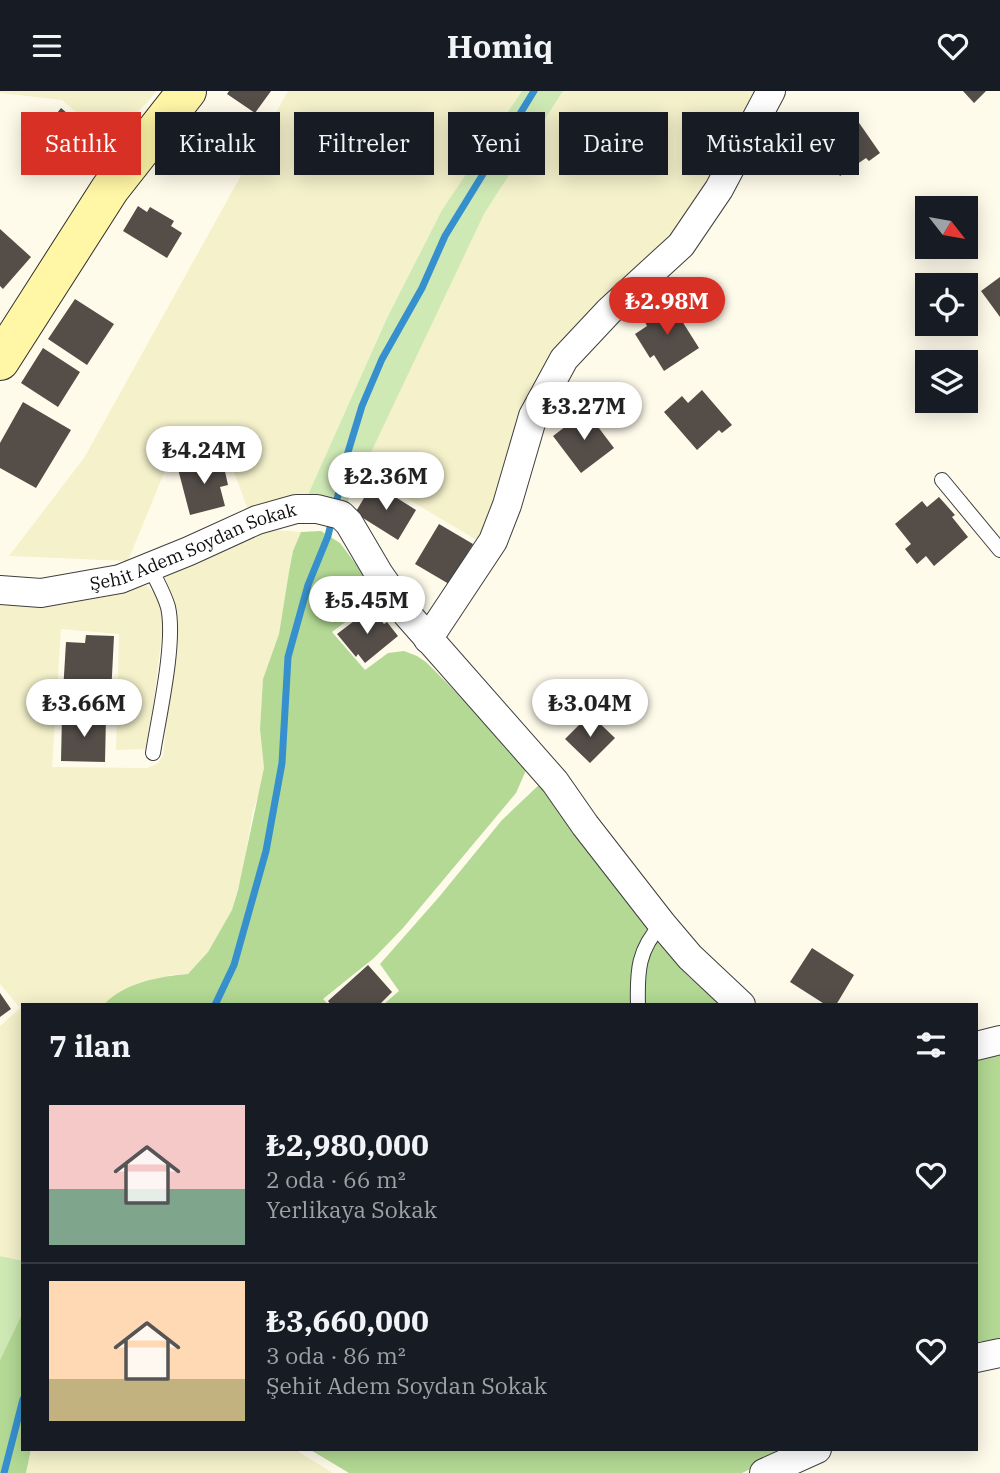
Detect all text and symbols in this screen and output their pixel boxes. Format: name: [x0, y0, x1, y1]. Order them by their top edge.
text: Homiq: [447, 25, 553, 67]
icon: menu: [28, 27, 66, 65]
icon: heart: [934, 27, 972, 65]
chip: Satılık: [21, 112, 141, 175]
chip: Kiralık: [155, 112, 280, 175]
chip: Filtreler: [294, 112, 434, 175]
chip: Yeni: [448, 112, 545, 175]
chip: Daire: [559, 112, 668, 175]
chip: Müstakil ev: [682, 112, 859, 175]
north arrow: [915, 196, 978, 259]
map controls: [915, 196, 978, 413]
button: locate: [915, 273, 978, 336]
pin: ₺2.98M: [610, 278, 724, 337]
text: ₺2.98M: [625, 285, 709, 315]
button: layers: [915, 350, 978, 413]
pin: ₺3.27M: [527, 383, 641, 442]
text: ₺3.27M: [542, 390, 626, 420]
pin: ₺4.24M: [147, 427, 261, 486]
text: ₺4.24M: [162, 434, 246, 464]
pin: ₺2.36M: [329, 453, 443, 512]
text: ₺2.36M: [344, 460, 428, 490]
street label: Şehit Adem Soydan Sokak: [88, 497, 299, 595]
pin: ₺5.45M: [310, 577, 424, 636]
text: ₺5.45M: [325, 584, 409, 614]
pin: ₺3.66M: [27, 679, 141, 739]
pin: ₺3.04M: [533, 679, 647, 739]
text: ₺3.66M: [42, 687, 126, 717]
text: ₺3.04M: [548, 687, 632, 717]
text: 7 ilan: [49, 1026, 131, 1065]
icon: filters: [912, 1026, 950, 1064]
text: ₺2,980,000: [266, 1125, 429, 1164]
icon: home: [105, 1133, 189, 1217]
icon: heart: [912, 1156, 950, 1194]
text: 2 oda · 66 m²: [266, 1164, 406, 1194]
text: Yerlikaya Sokak: [266, 1194, 437, 1224]
text: ₺3,660,000: [266, 1301, 429, 1340]
icon: home: [105, 1309, 189, 1393]
icon: heart: [912, 1332, 950, 1370]
text: 3 oda · 86 m²: [266, 1340, 406, 1370]
text: Şehit Adem Soydan Sokak: [266, 1370, 547, 1400]

